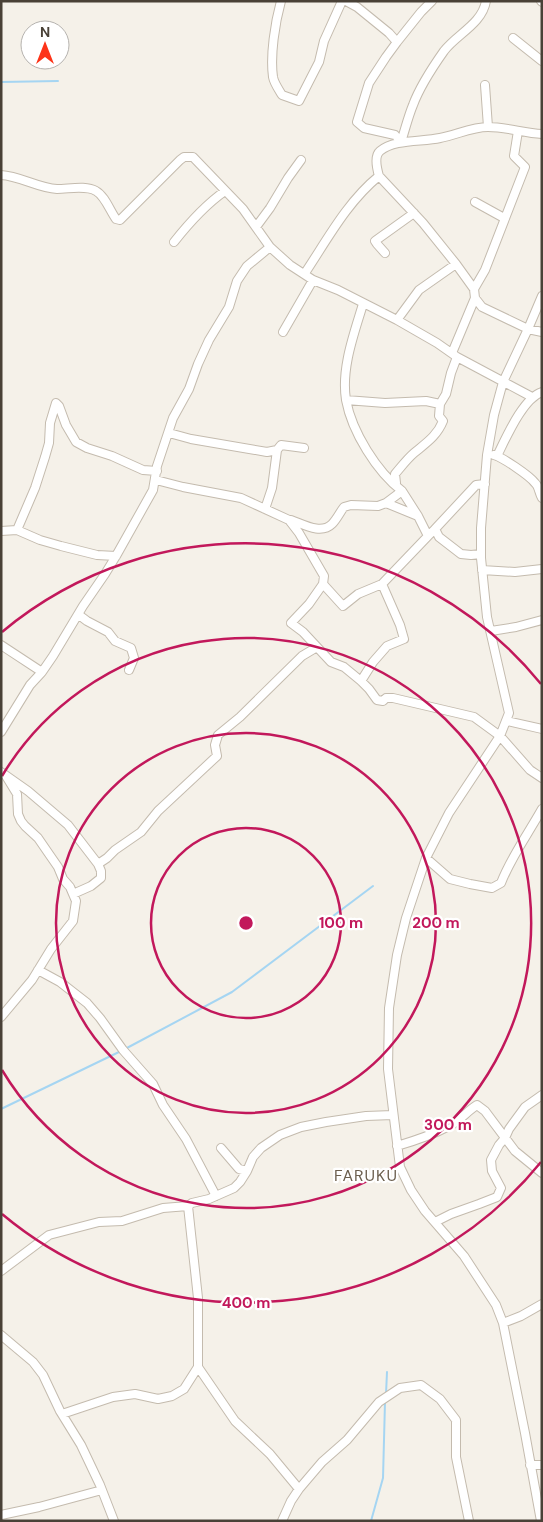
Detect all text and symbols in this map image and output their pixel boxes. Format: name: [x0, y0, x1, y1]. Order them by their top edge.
north arrow: [20, 20, 70, 70]
text: N: [40, 23, 50, 41]
text: 100 m: [319, 913, 363, 933]
text: 200 m: [412, 913, 460, 933]
centre of rings: [237, 914, 255, 932]
text: 300 m: [424, 1115, 472, 1135]
district label: FARUKU: [334, 1165, 398, 1186]
text: 400 m: [222, 1293, 270, 1313]

